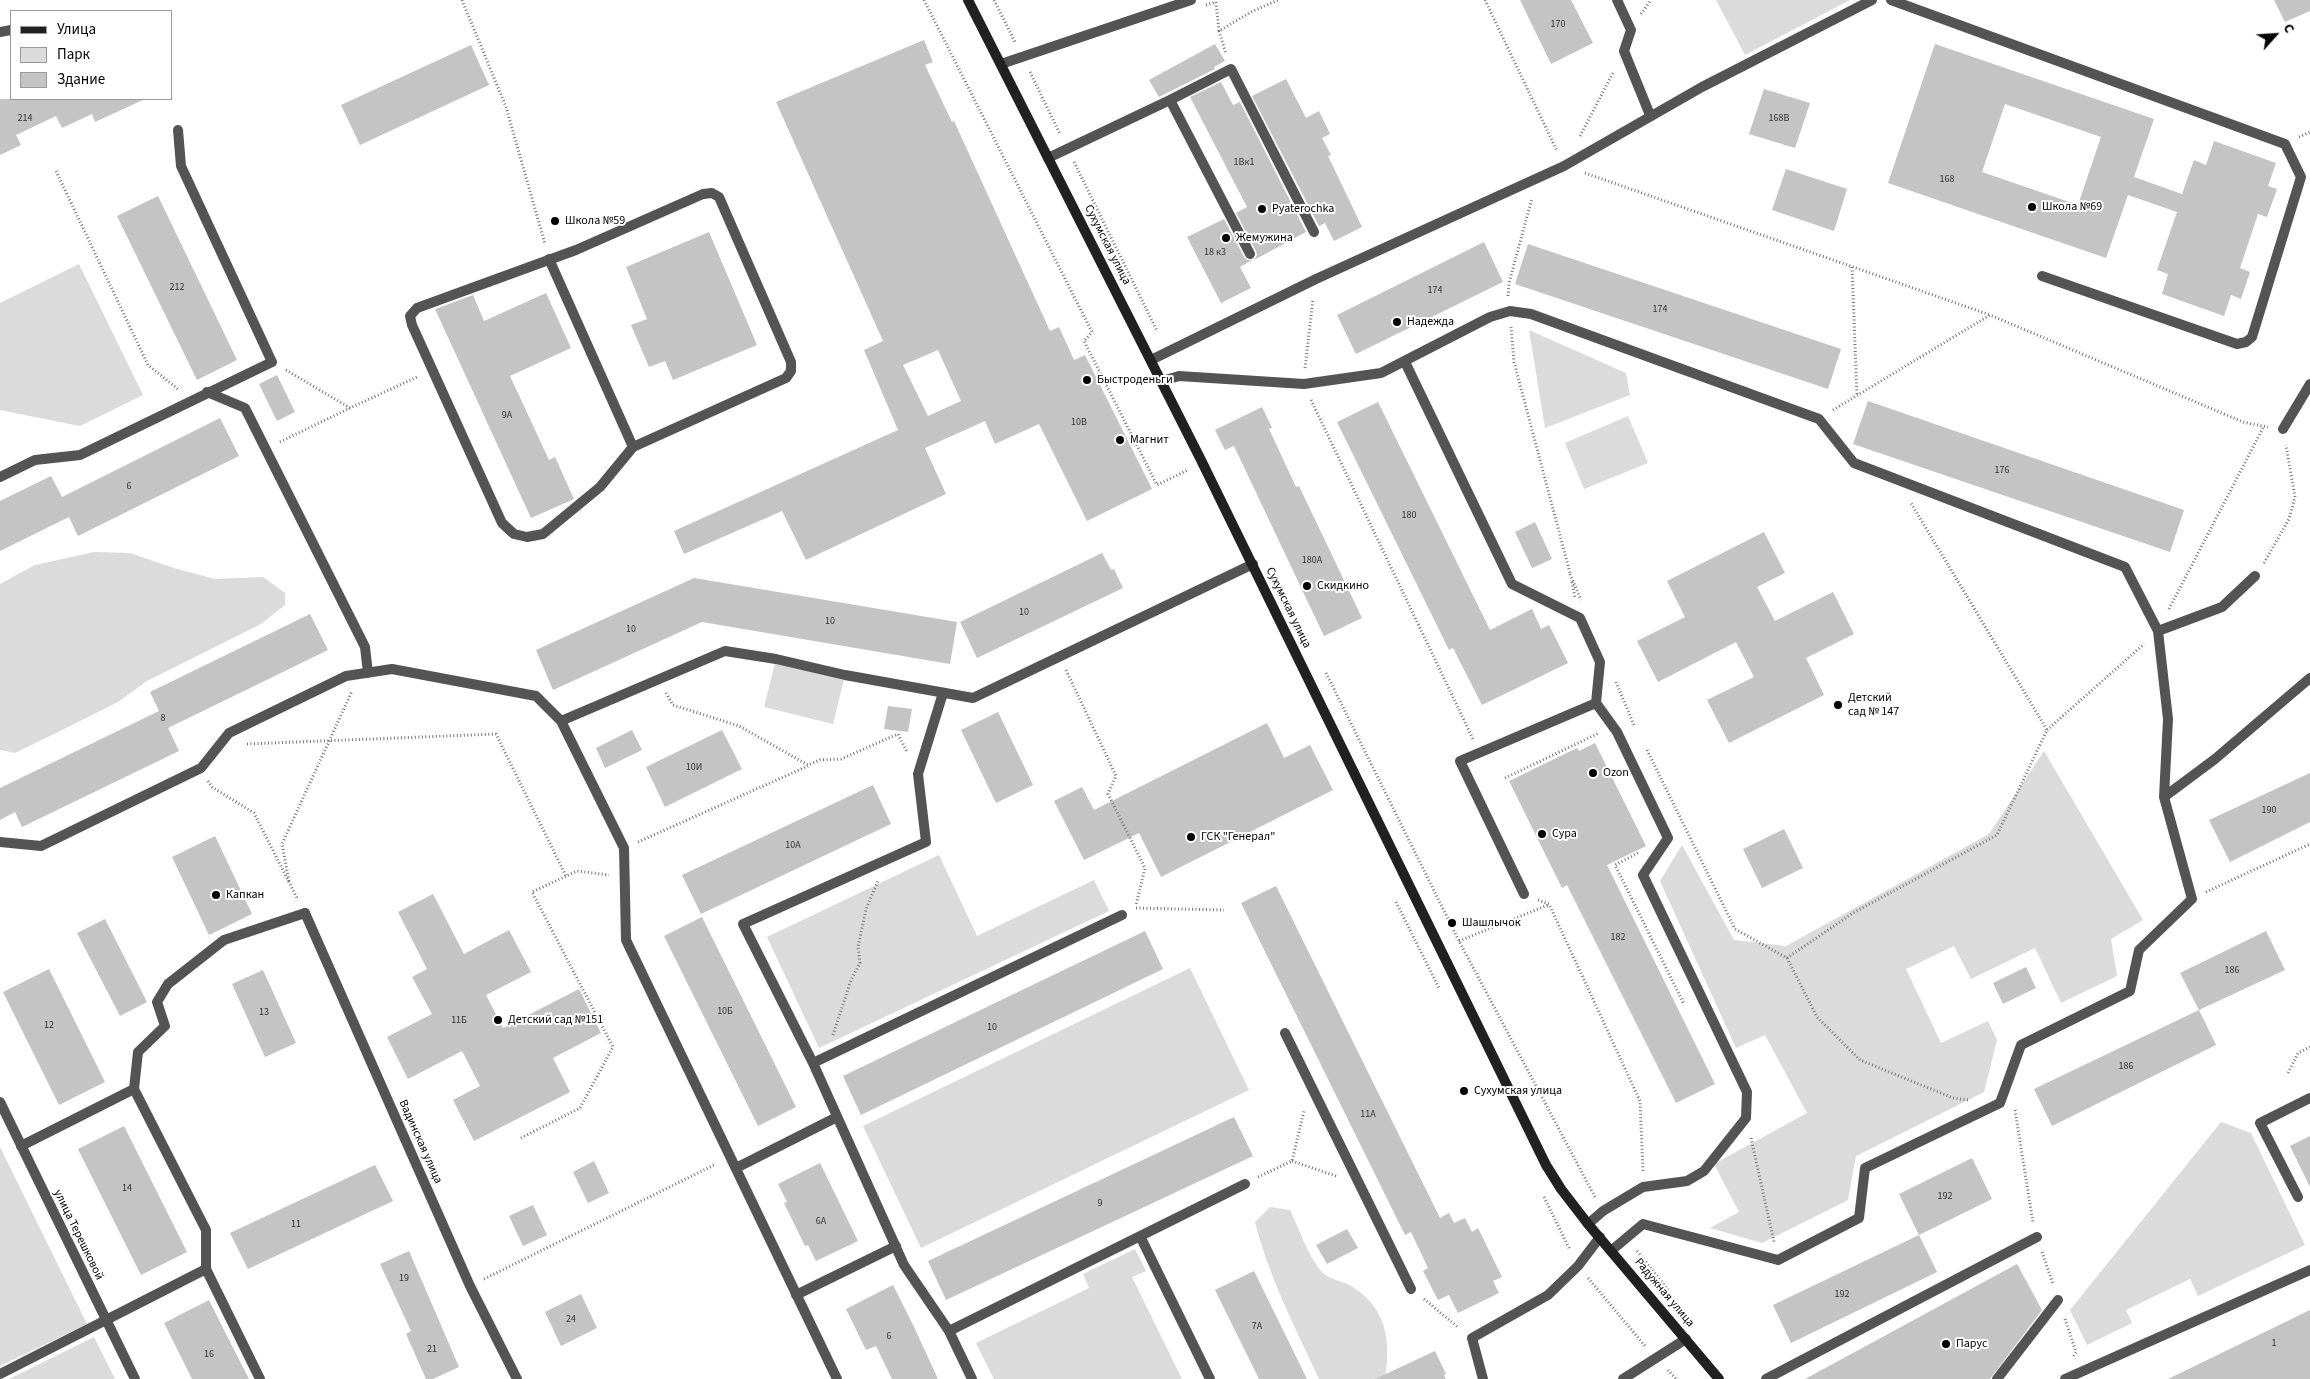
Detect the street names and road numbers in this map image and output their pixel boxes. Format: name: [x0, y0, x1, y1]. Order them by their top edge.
street label: Сухумская улица: [1081, 203, 1133, 287]
street label: Сухумская улица: [1262, 565, 1314, 651]
street label: Вадинская улица: [395, 1098, 445, 1186]
street label: улица Терешковой: [50, 1188, 106, 1282]
street label: Радужная улица: [1631, 1256, 1697, 1330]

